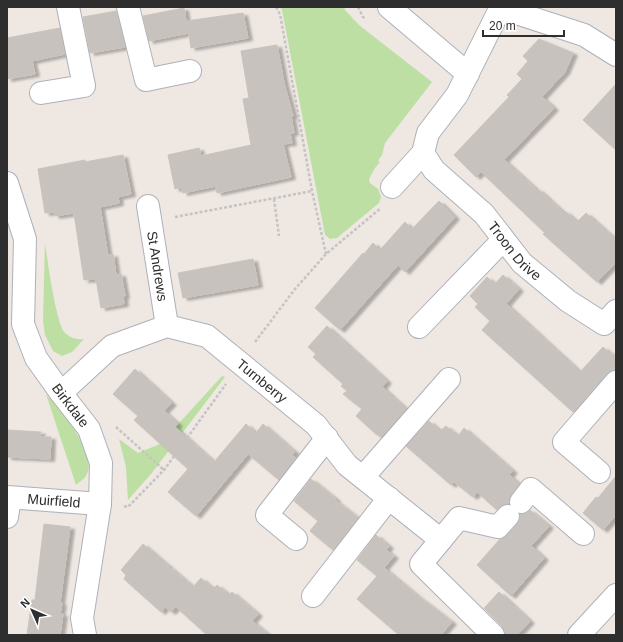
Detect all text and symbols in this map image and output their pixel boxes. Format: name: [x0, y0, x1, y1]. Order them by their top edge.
scale bar: [483, 12, 564, 38]
text: 20 m: [489, 19, 516, 33]
street label: Troon Drive: [485, 218, 545, 284]
street label: St Andrews: [144, 230, 171, 303]
street label: Turnberry: [234, 356, 290, 406]
street label: Birkdale: [49, 381, 93, 430]
street label: Muirfield: [27, 491, 81, 510]
north arrow: [12, 590, 52, 630]
text: N: [18, 596, 32, 610]

